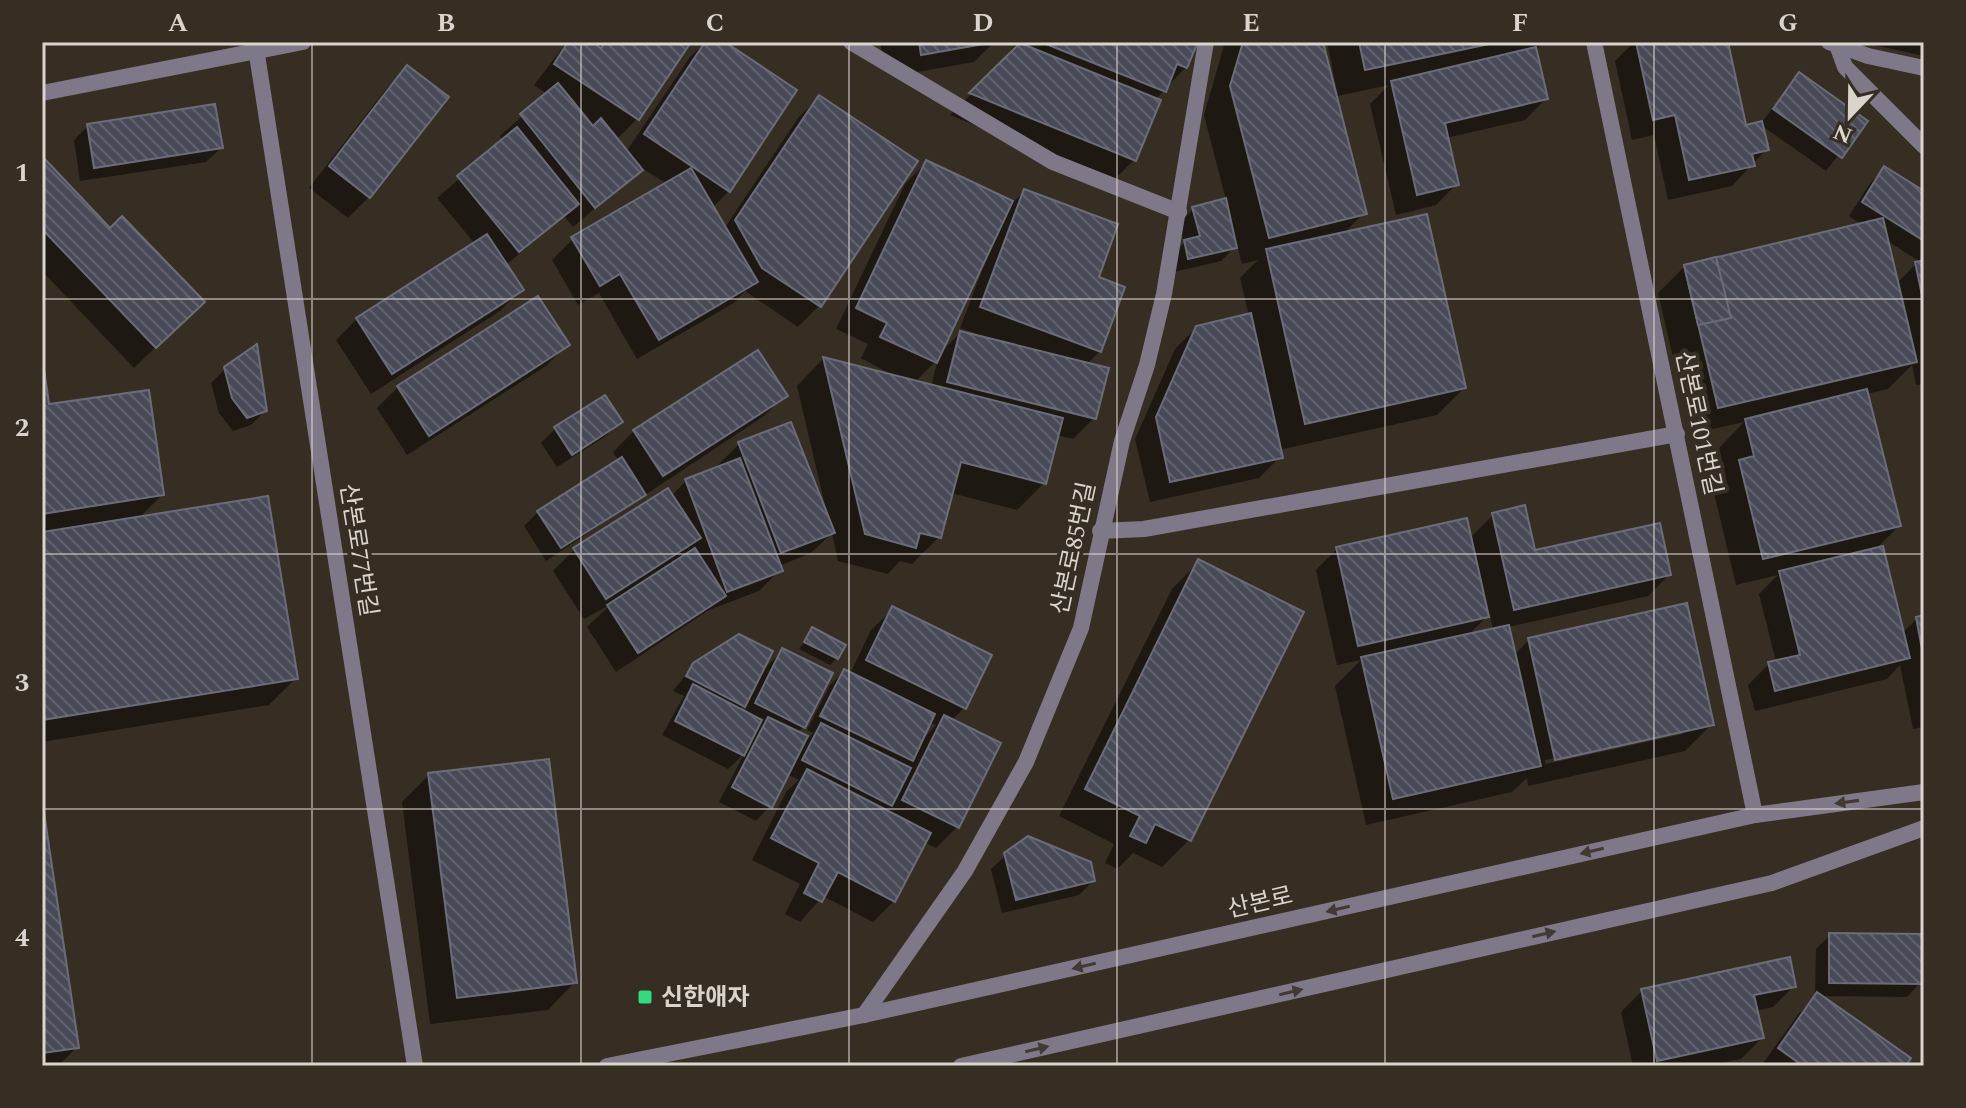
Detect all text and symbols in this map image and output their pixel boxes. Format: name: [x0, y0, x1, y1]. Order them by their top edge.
text: A: [168, 3, 188, 43]
text: B: [437, 3, 455, 43]
text: C: [706, 3, 724, 43]
text: D: [973, 3, 993, 43]
text: E: [1242, 3, 1260, 43]
text: F: [1512, 3, 1528, 43]
text: G: [1778, 3, 1798, 43]
north arrow: [1810, 76, 1890, 156]
text: N: [1829, 114, 1858, 152]
text: 1: [15, 153, 29, 193]
street label: 산본로101번길: [1665, 348, 1731, 499]
text: 2: [15, 408, 29, 448]
street label: 산본로85번길: [1042, 479, 1106, 618]
street label: 산본로77번길: [330, 481, 386, 619]
text: 3: [15, 663, 29, 703]
one-way arrow: [1834, 796, 1859, 809]
one-way arrow: [1579, 846, 1604, 858]
street label: 산본로: [1224, 878, 1297, 928]
one-way arrow: [1325, 903, 1350, 915]
text: 4: [15, 918, 30, 958]
one-way arrow: [1532, 927, 1557, 940]
one-way arrow: [1072, 960, 1097, 973]
place label: 신한애자: [661, 980, 749, 1016]
one-way arrow: [1278, 985, 1303, 997]
marker: 신한애자: [636, 988, 654, 1006]
one-way arrow: [1025, 1042, 1050, 1055]

